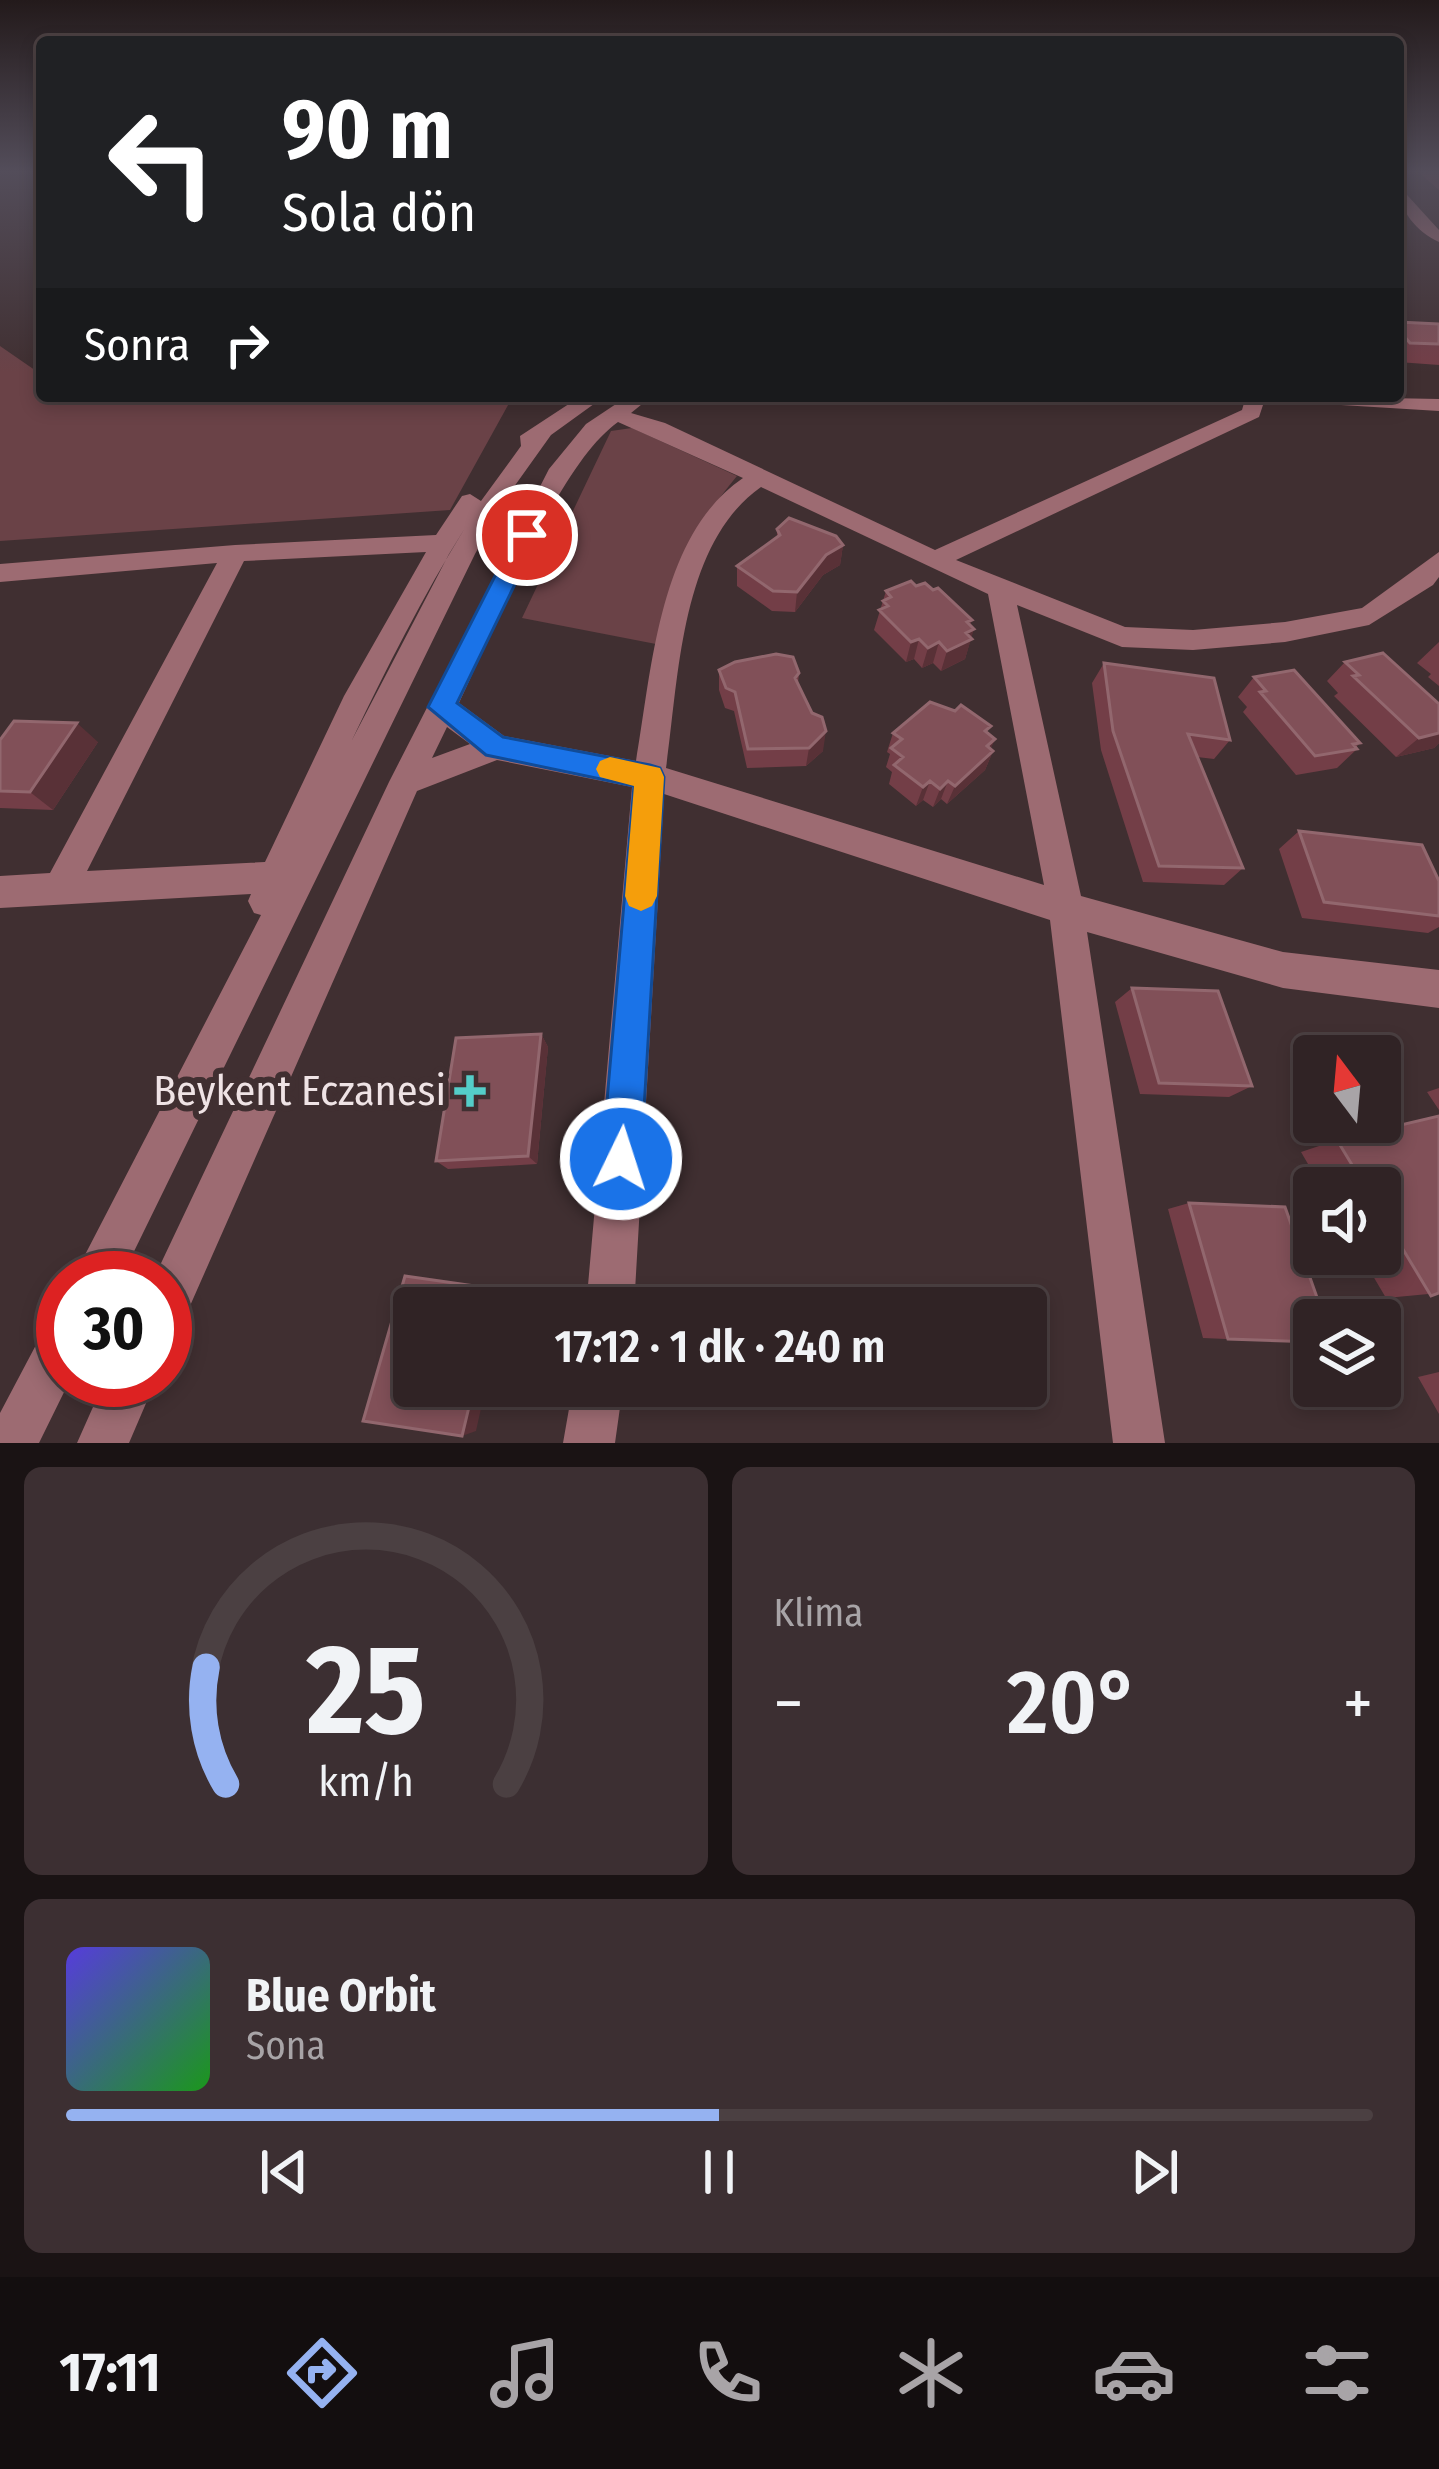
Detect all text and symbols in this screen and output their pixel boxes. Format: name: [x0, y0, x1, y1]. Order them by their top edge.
text: 90 m: [282, 79, 453, 180]
icon: left: [84, 84, 240, 240]
text: Sola dön: [282, 181, 476, 245]
icon: right: [214, 312, 280, 378]
text: Sonra: [84, 318, 190, 372]
pin: [476, 484, 578, 586]
icon: arrive: [494, 502, 560, 568]
north arrow: [1293, 1035, 1401, 1143]
map controls: [1293, 1035, 1401, 1407]
place label: Beykent Eczanesi: [153, 1066, 446, 1116]
marker: Beykent Eczanesi: [457, 1078, 483, 1104]
position arrow: [558, 1096, 684, 1222]
button: sound: [1293, 1167, 1401, 1275]
speed limit sign: 30: [36, 1251, 192, 1407]
button: layers: [1293, 1299, 1401, 1407]
text: 17:12 · 1 dk · 240 m: [555, 1320, 885, 1374]
text: Klima: [774, 1590, 863, 1636]
text: 25: [305, 1616, 425, 1766]
text: 20°: [1007, 1649, 1139, 1757]
text: −: [774, 1664, 803, 1743]
text: +: [1343, 1664, 1373, 1743]
text: km/h: [318, 1756, 414, 1807]
text: Blue Orbit: [246, 1969, 436, 2023]
text: Sona: [246, 2023, 326, 2069]
icon: previous: [251, 2139, 317, 2205]
icon: pause: [686, 2139, 752, 2205]
icon: next: [1122, 2139, 1188, 2205]
icon: directions: [280, 2331, 364, 2415]
icon: music: [483, 2331, 567, 2415]
icon: phone: [686, 2331, 770, 2415]
icon: climate: [889, 2331, 973, 2415]
icon: car: [1092, 2331, 1176, 2415]
icon: filters: [1295, 2331, 1379, 2415]
text: 17:11: [60, 2341, 161, 2405]

